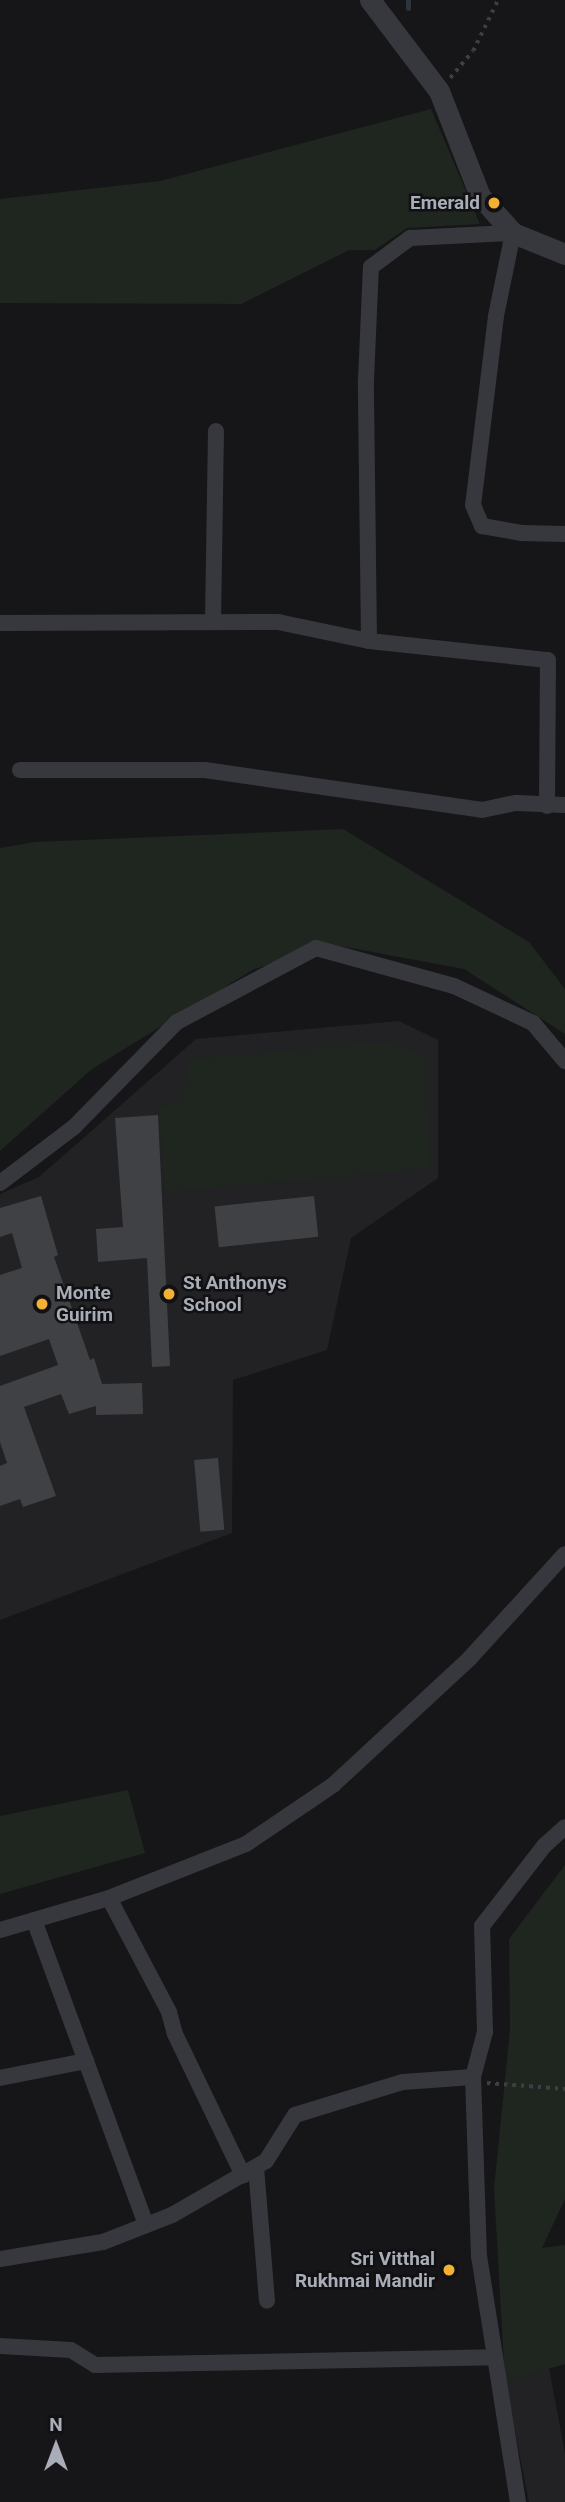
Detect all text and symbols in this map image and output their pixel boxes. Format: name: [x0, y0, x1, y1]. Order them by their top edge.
place label: Emerald: [410, 192, 480, 214]
marker: Emerald: [486, 195, 502, 211]
place label: St Anthonys School: [183, 1272, 287, 1316]
place label: Monte Guirim: [56, 1282, 113, 1326]
marker: St Anthonys School: [161, 1286, 177, 1302]
marker: Monte Guirim: [34, 1296, 50, 1312]
place label: Sri Vitthal Rukhmai Mandir: [295, 2248, 435, 2292]
marker: Sri Vitthal Rukhmai Mandir: [441, 2262, 457, 2278]
north arrow: [21, 2411, 91, 2481]
text: N: [49, 2413, 63, 2436]

